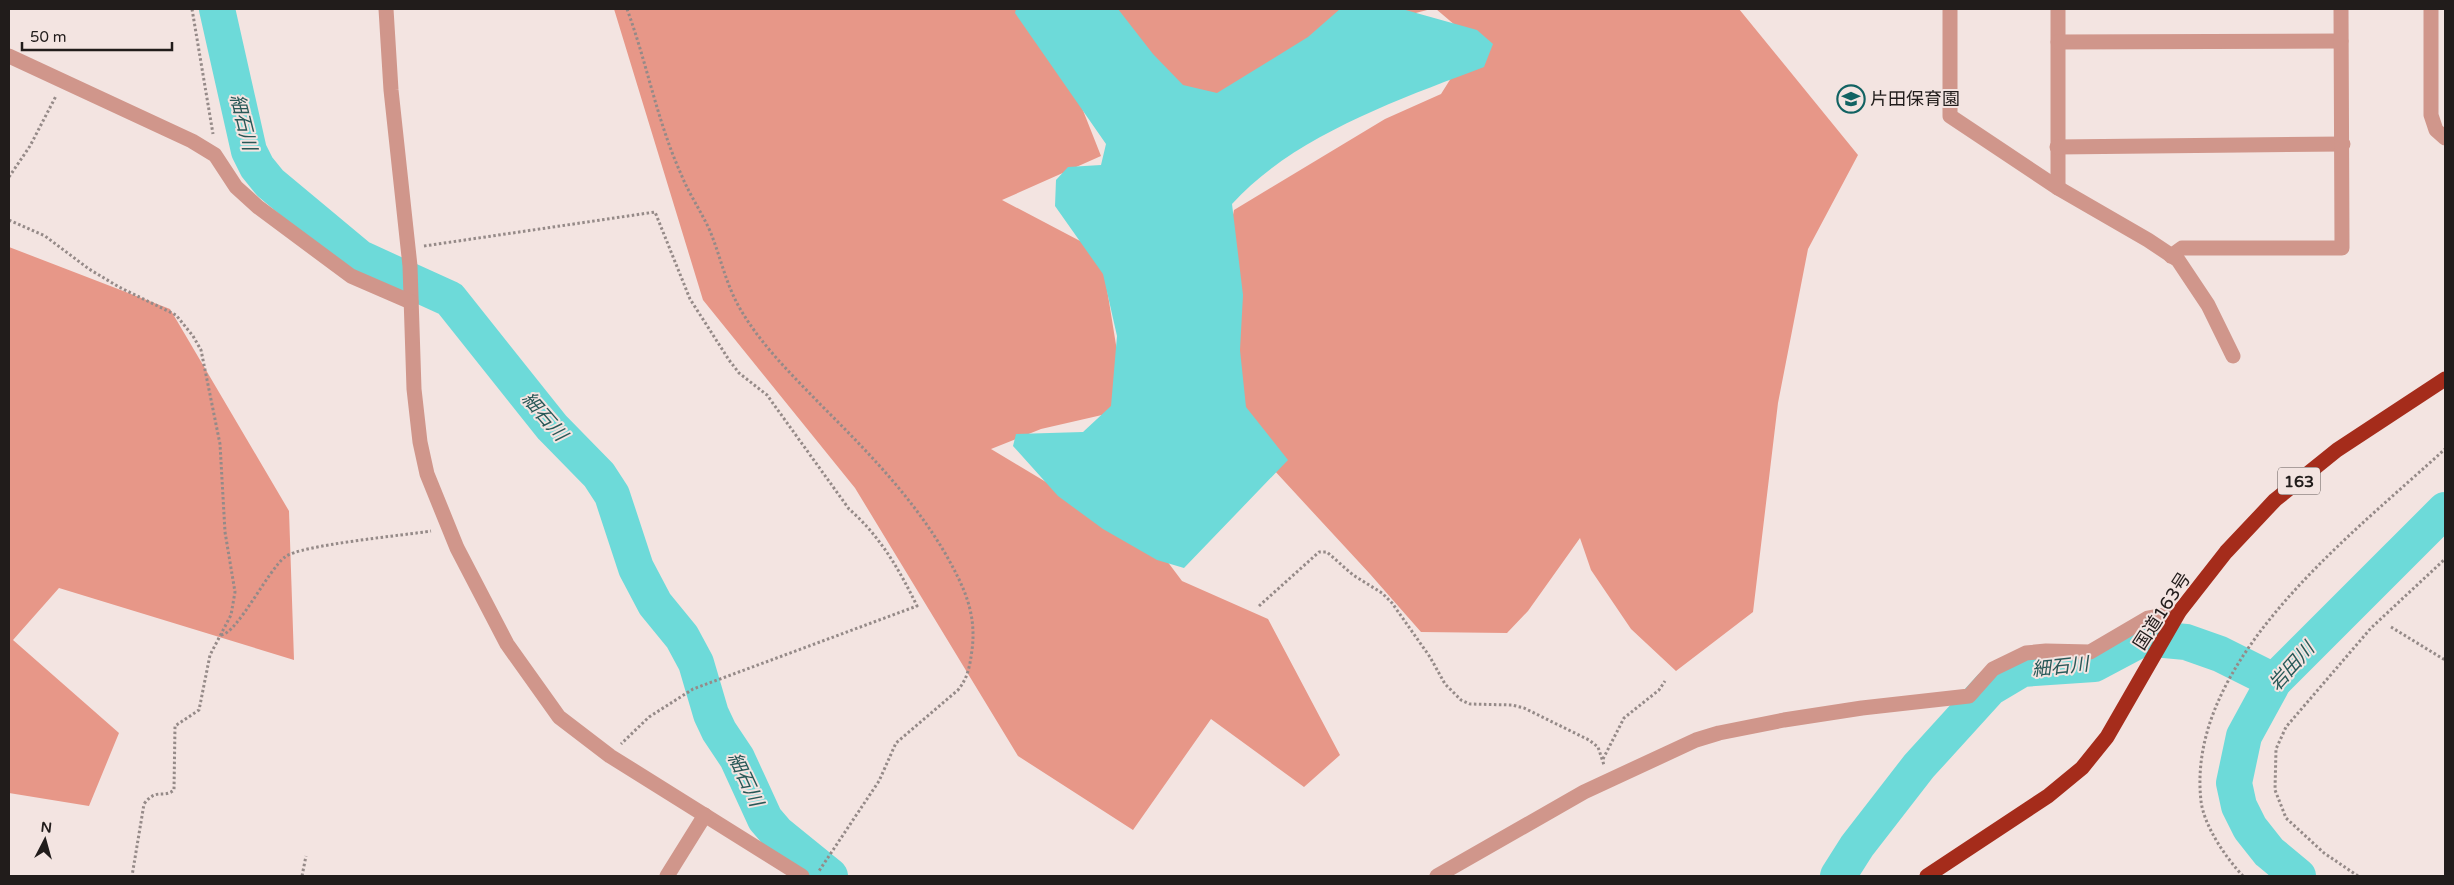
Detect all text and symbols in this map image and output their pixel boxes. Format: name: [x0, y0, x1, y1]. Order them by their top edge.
scale bar: [22, 20, 172, 52]
text: 50 m: [30, 28, 67, 46]
school or university icon: 片田保育園: [1836, 84, 1866, 114]
place label: 片田保育園: [1870, 88, 1960, 110]
water label: 細石川: [225, 92, 261, 154]
water label: 細石川: [517, 388, 573, 447]
road number: 163: [2278, 468, 2320, 494]
street label: 国道163号: [2129, 568, 2195, 654]
water label: 岩田川: [2264, 637, 2320, 695]
water label: 細石川: [2031, 653, 2092, 681]
water label: 細石川: [723, 749, 768, 812]
north arrow: [20, 815, 70, 865]
text: N: [40, 819, 53, 837]

